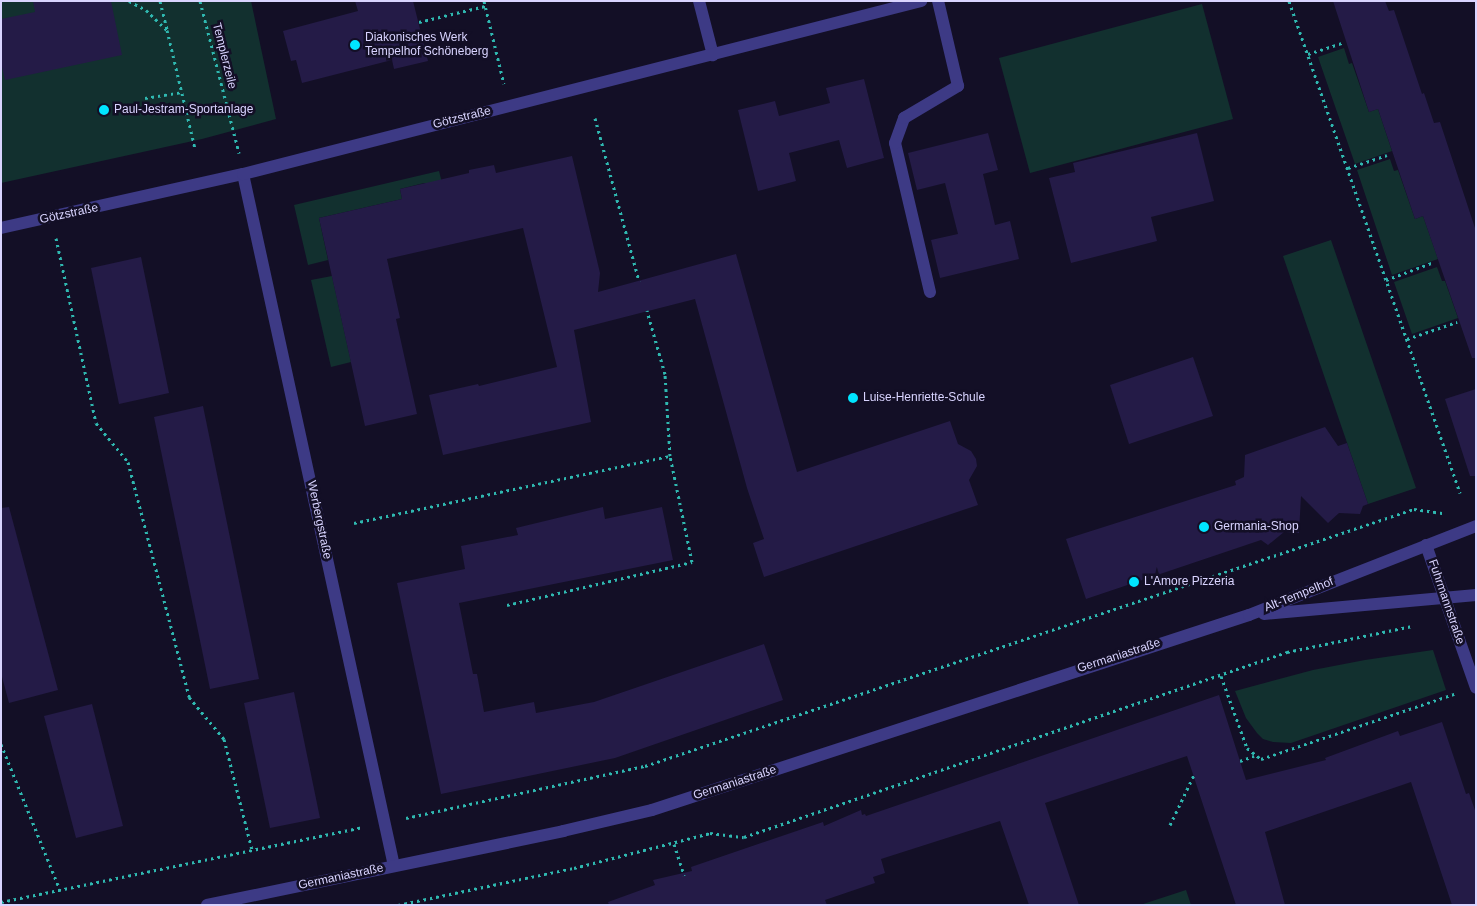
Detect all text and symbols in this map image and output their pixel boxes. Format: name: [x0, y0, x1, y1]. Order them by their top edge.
street label: Templerzeile: [209, 22, 239, 90]
place label: Diakonisches Werk Tempelhof Schöneberg: [365, 31, 488, 59]
marker: Diakonisches Werk Tempelhof Schöneberg: [349, 39, 361, 51]
place label: Paul-Jestram-Sportanlage: [114, 103, 253, 117]
marker: Paul-Jestram-Sportanlage: [98, 104, 110, 116]
street label: Götzstraße: [431, 104, 493, 132]
street label: Götzstraße: [38, 201, 100, 227]
place label: Luise-Henriette-Schule: [863, 391, 985, 405]
marker: Luise-Henriette-Schule: [847, 392, 859, 404]
street label: Werbergstraße: [304, 479, 334, 561]
place label: Germania-Shop: [1214, 520, 1299, 534]
marker: Germania-Shop: [1198, 521, 1210, 533]
street label: Fuhrmannstraße: [1425, 558, 1467, 646]
place label: L'Amore Pizzeria: [1144, 575, 1234, 589]
street label: Alt-Tempelhof: [1262, 575, 1336, 615]
marker: L'Amore Pizzeria: [1128, 576, 1140, 588]
street label: Germaniastraße: [1076, 636, 1162, 676]
street label: Germaniastraße: [692, 763, 778, 803]
street label: Germaniastraße: [297, 861, 385, 893]

